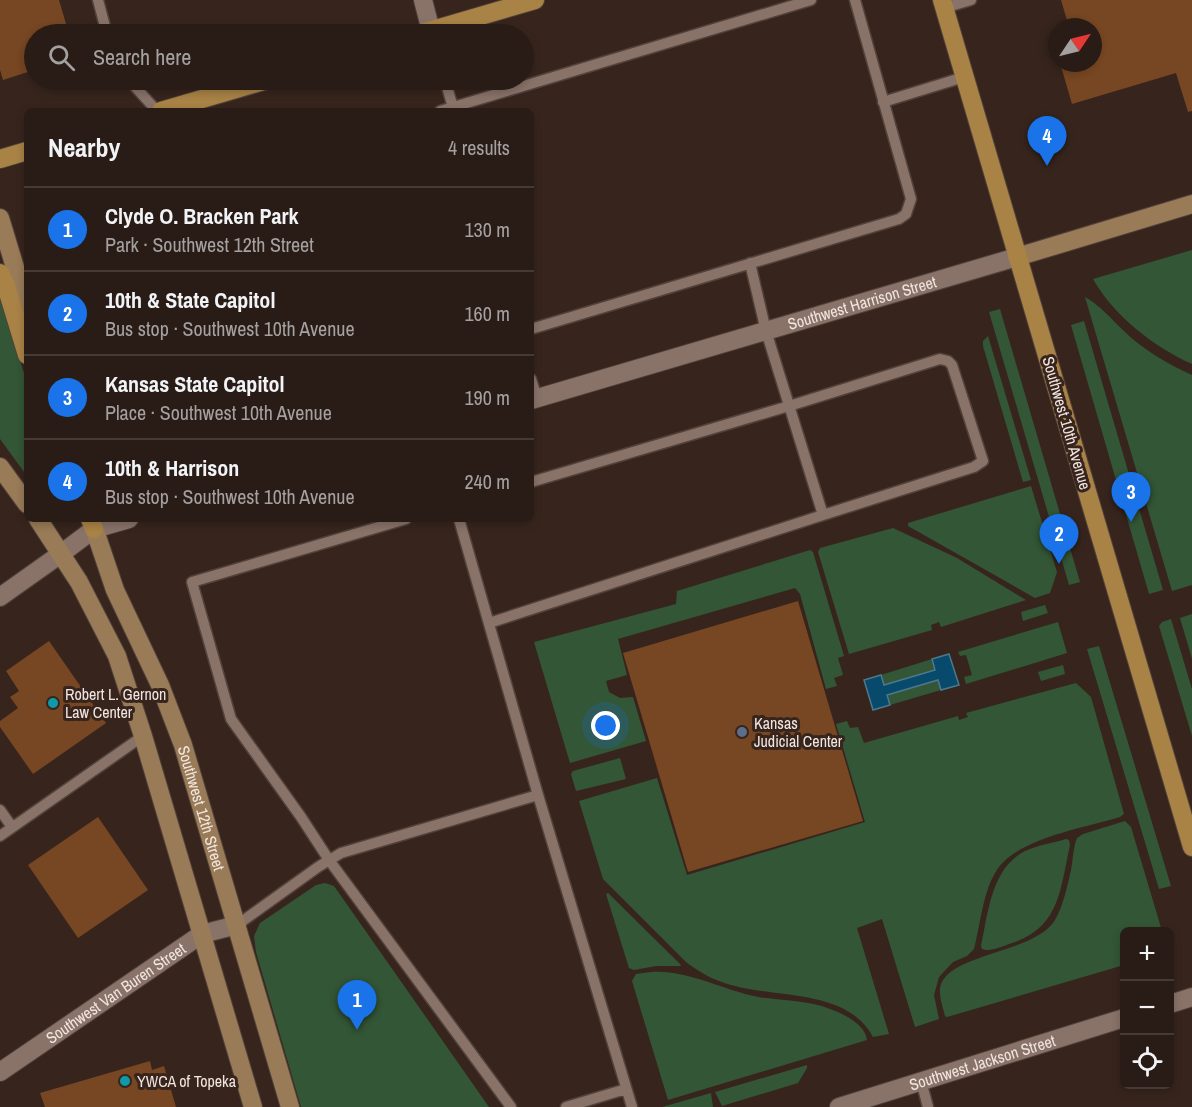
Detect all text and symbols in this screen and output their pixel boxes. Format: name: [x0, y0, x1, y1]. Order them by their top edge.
north arrow: [1048, 18, 1102, 72]
search box: [24, 24, 534, 90]
icon: search: [45, 41, 78, 74]
text: Search here: [93, 42, 191, 72]
pin: 4: [1028, 116, 1066, 166]
text: Nearby: [48, 130, 120, 165]
text: 4 results: [448, 134, 510, 161]
text: Clyde O. Bracken Park: [105, 201, 299, 231]
text: 1: [63, 216, 72, 243]
text: 130 m: [464, 216, 510, 243]
text: Park · Southwest 12th Street: [105, 231, 314, 258]
street label: Southwest Harrison Street: [785, 270, 939, 335]
text: 10th & State Capitol: [105, 285, 275, 315]
text: 2: [63, 300, 72, 327]
text: 160 m: [464, 300, 510, 327]
text: Bus stop · Southwest 10th Avenue: [105, 315, 355, 342]
street label: Southwest 10th Avenue: [1037, 354, 1097, 492]
text: Kansas State Capitol: [105, 369, 284, 399]
text: 3: [63, 384, 72, 411]
text: 190 m: [464, 384, 510, 411]
text: Place · Southwest 10th Avenue: [105, 399, 332, 426]
text: 10th & Harrison: [105, 453, 239, 483]
text: 4: [63, 468, 72, 495]
text: 240 m: [464, 468, 510, 495]
pin: 3: [1112, 472, 1150, 522]
text: Bus stop · Southwest 10th Avenue: [105, 483, 355, 510]
pin: 2: [1040, 514, 1078, 564]
place label: Robert L. Gernon Law Center: [65, 683, 166, 723]
marker: Robert L. Gernon Law Center: [46, 696, 60, 710]
your location: [591, 711, 620, 740]
place label: Kansas Judicial Center: [754, 712, 843, 752]
marker: Kansas Judicial Center: [735, 725, 749, 739]
street label: Southwest 12th Street: [173, 743, 231, 873]
map controls: [1120, 927, 1174, 1089]
button: +: [1120, 927, 1174, 981]
street label: Southwest Van Buren Street: [41, 937, 190, 1049]
pin: 1: [338, 980, 376, 1030]
button: −: [1120, 981, 1174, 1035]
street label: Southwest Jackson Street: [906, 1029, 1058, 1095]
button: locate: [1120, 1035, 1174, 1089]
place label: YWCA of Topeka: [137, 1070, 237, 1092]
marker: YWCA of Topeka: [118, 1074, 132, 1088]

